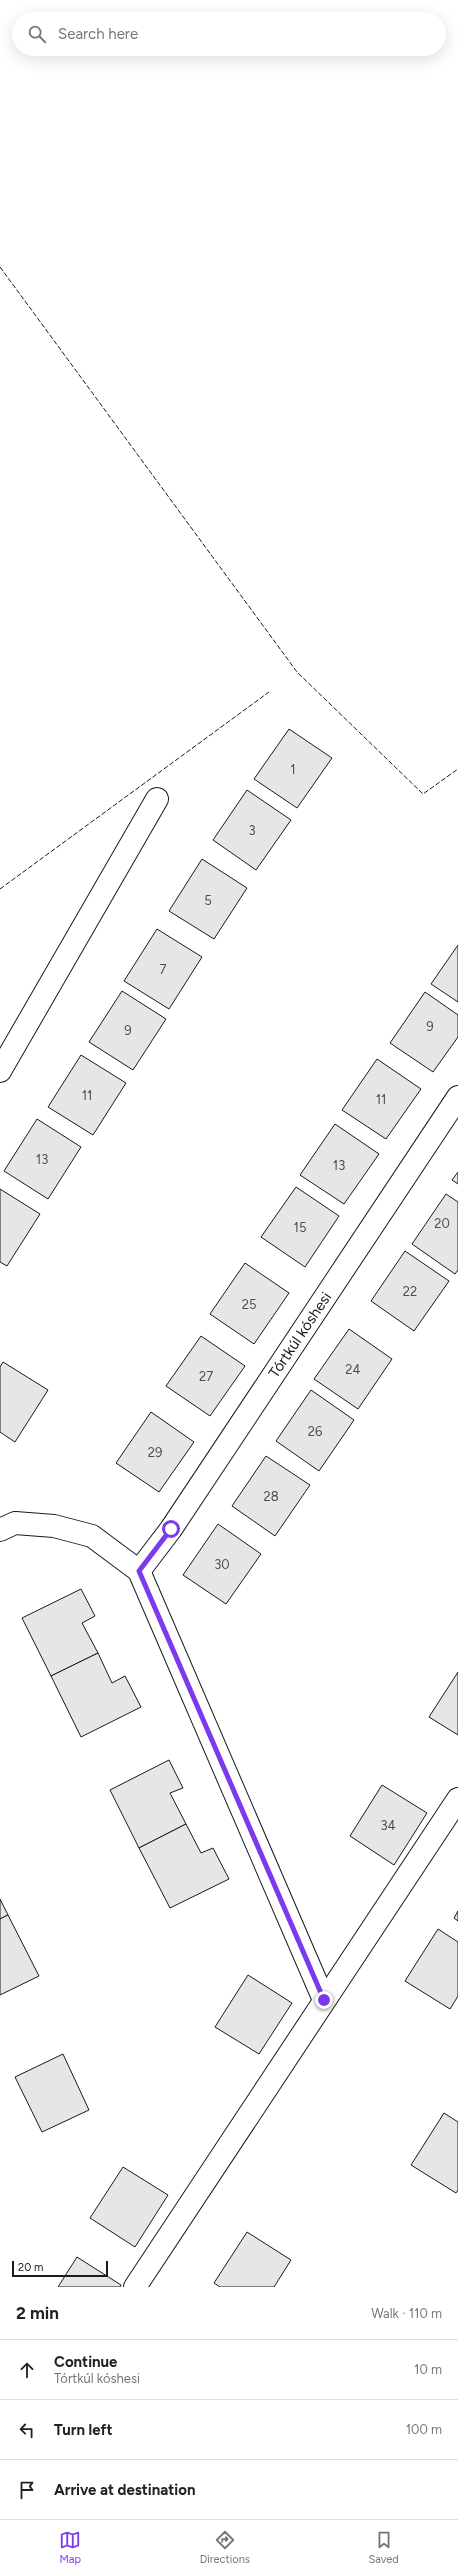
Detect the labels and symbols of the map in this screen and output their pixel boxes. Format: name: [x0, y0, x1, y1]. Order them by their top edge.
house number: 1: [290, 762, 296, 777]
house number: 3: [248, 823, 256, 838]
house number: 5: [204, 893, 212, 908]
house number: 7: [160, 962, 167, 977]
house number: 9: [426, 1019, 434, 1034]
house number: 9: [124, 1023, 132, 1038]
house number: 11: [82, 1088, 92, 1103]
house number: 11: [376, 1092, 386, 1107]
house number: 13: [36, 1152, 48, 1167]
house number: 13: [333, 1158, 345, 1173]
house number: 20: [434, 1216, 450, 1231]
house number: 15: [294, 1220, 306, 1235]
house number: 22: [403, 1284, 417, 1299]
street label: Tórtkúl kóshesi: [265, 1289, 335, 1381]
house number: 25: [242, 1297, 256, 1312]
house number: 24: [345, 1362, 361, 1377]
house number: 27: [199, 1369, 213, 1384]
house number: 26: [308, 1424, 322, 1439]
house number: 29: [148, 1445, 162, 1460]
house number: 28: [263, 1489, 279, 1504]
route start: [162, 1520, 180, 1538]
house number: 30: [214, 1557, 230, 1572]
house number: 34: [380, 1818, 396, 1833]
route end: [315, 1991, 333, 2009]
scale bar: [12, 2259, 108, 2278]

